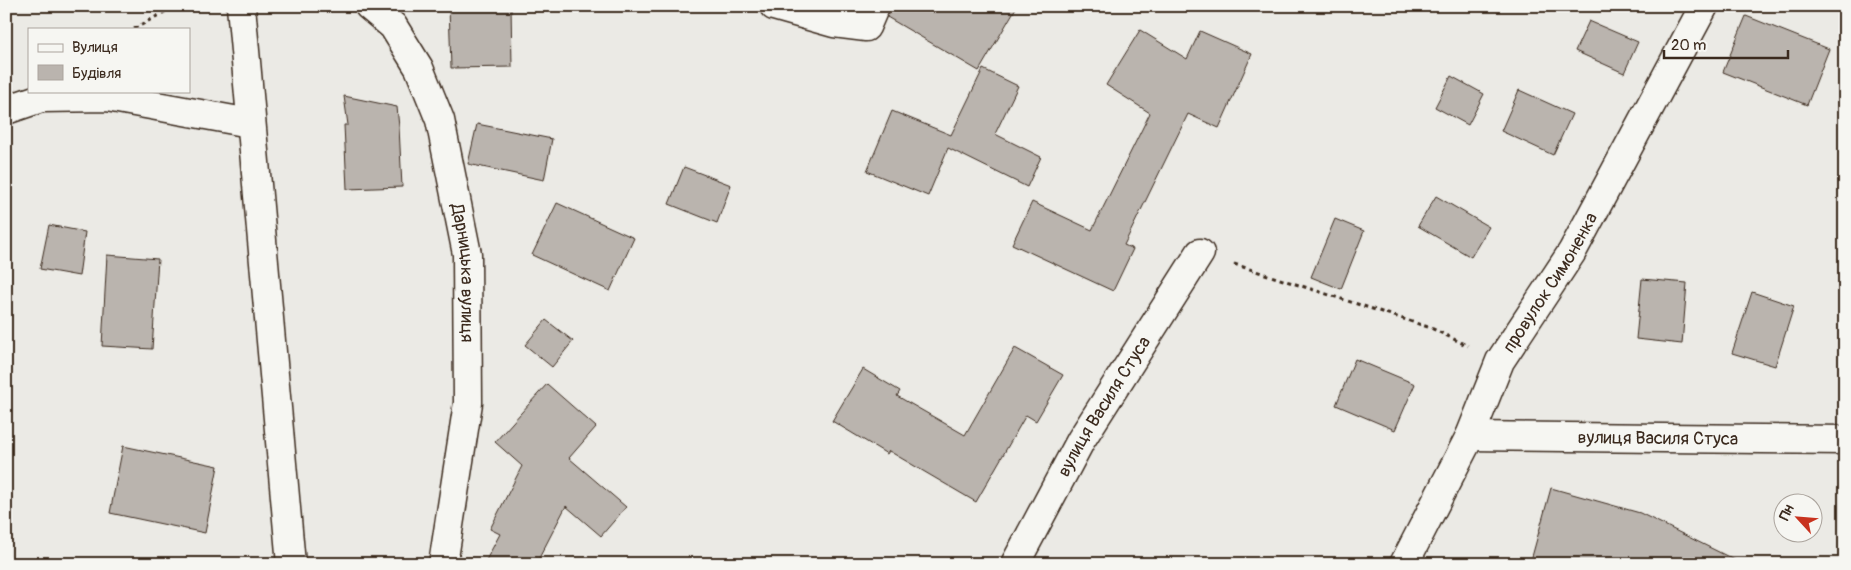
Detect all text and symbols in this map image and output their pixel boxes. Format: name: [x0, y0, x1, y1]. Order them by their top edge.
legend: [28, 28, 190, 92]
scale bar: [1664, 28, 1787, 60]
text: 20 m: [1671, 36, 1706, 55]
text: Вулиця: [72, 38, 118, 57]
text: Будівля: [72, 64, 121, 83]
street label: Дарницька вулиця: [445, 201, 479, 342]
street label: провулок Симоненка: [1498, 209, 1603, 357]
street label: вулиця Василя Стуса: [1053, 332, 1156, 481]
street label: вулиця Василя Стуса: [1578, 426, 1738, 451]
north arrow: [1774, 492, 1824, 542]
text: Пн: [1776, 502, 1798, 523]

